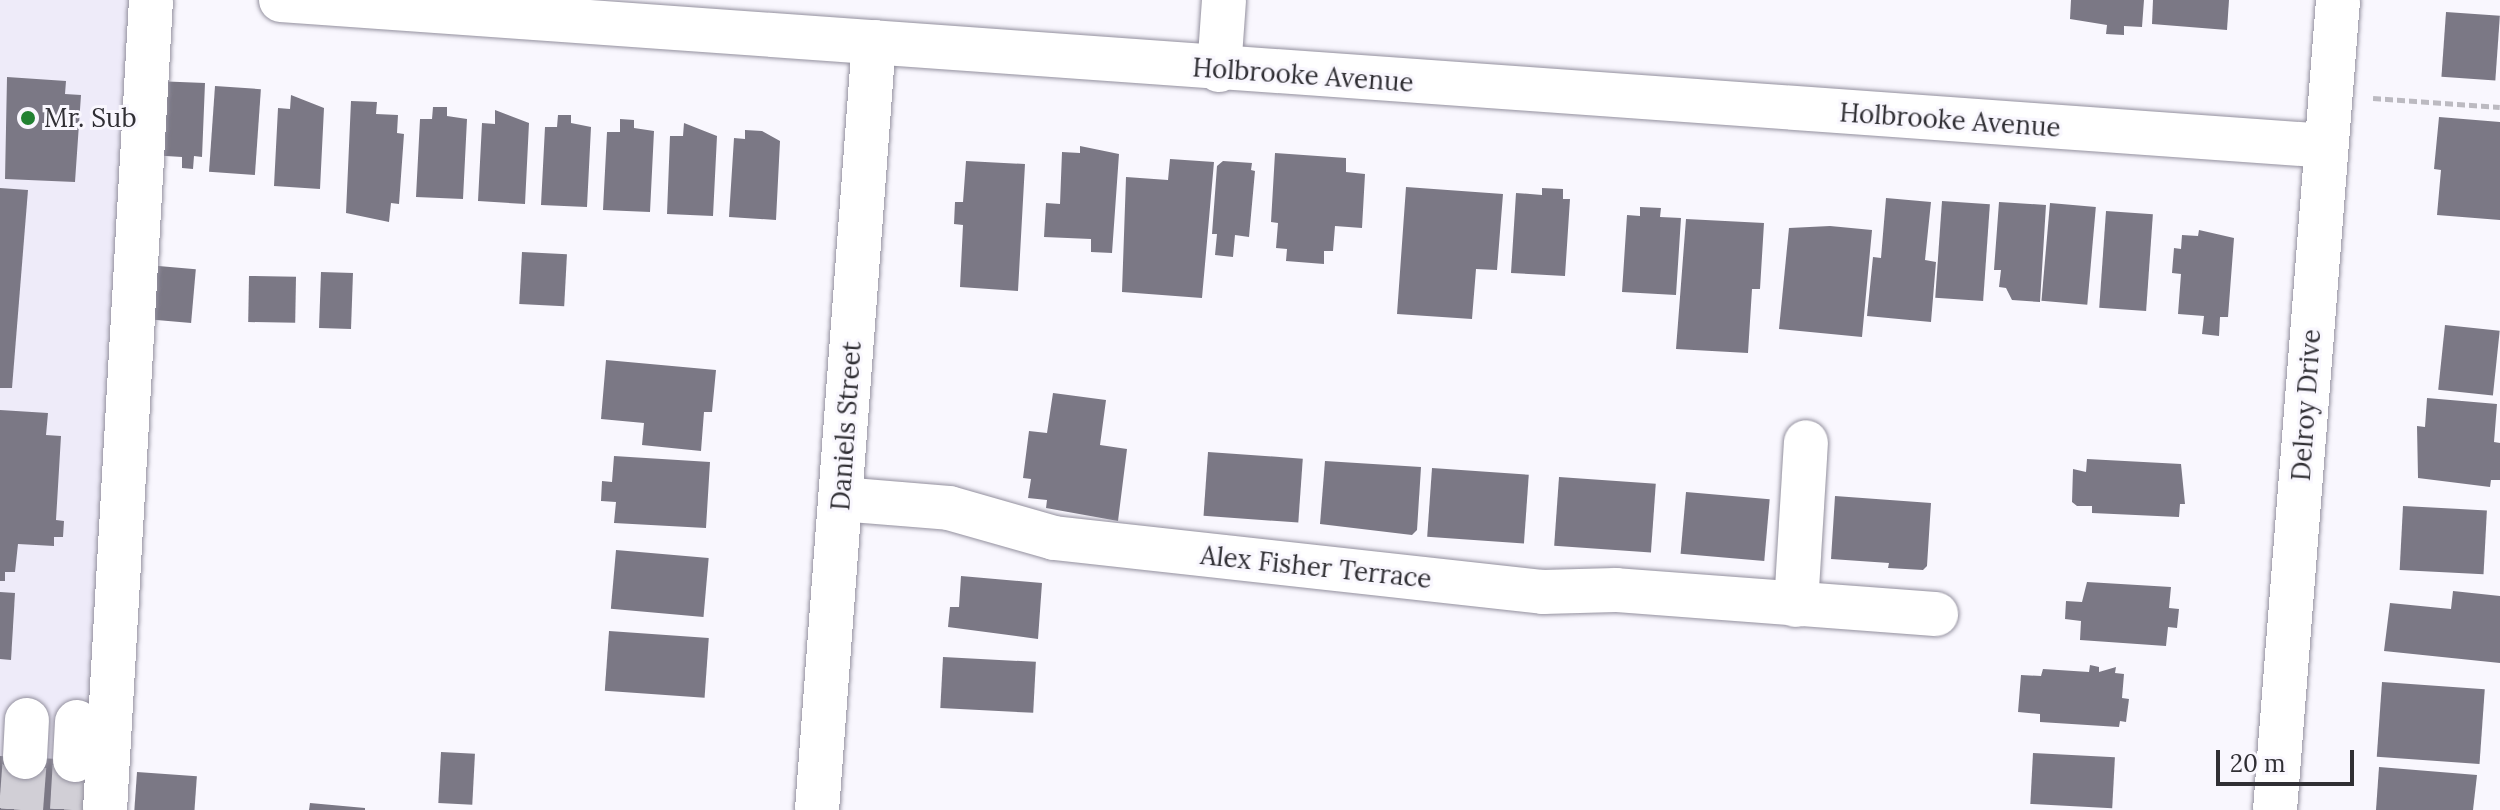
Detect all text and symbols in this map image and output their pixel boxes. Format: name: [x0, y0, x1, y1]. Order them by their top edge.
street label: Holbrooke Avenue: [1191, 52, 1415, 98]
street label: Holbrooke Avenue: [1838, 97, 2062, 143]
place label: Mr. Sub: [44, 102, 137, 134]
marker: Mr. Sub: [19, 109, 37, 127]
street label: Delroy Drive: [2285, 328, 2327, 482]
street label: Daniels Street: [825, 340, 867, 512]
street label: Alex Fisher Terrace: [1199, 539, 1433, 595]
scale bar: [2220, 734, 2358, 784]
text: 20 m: [2230, 748, 2286, 779]

